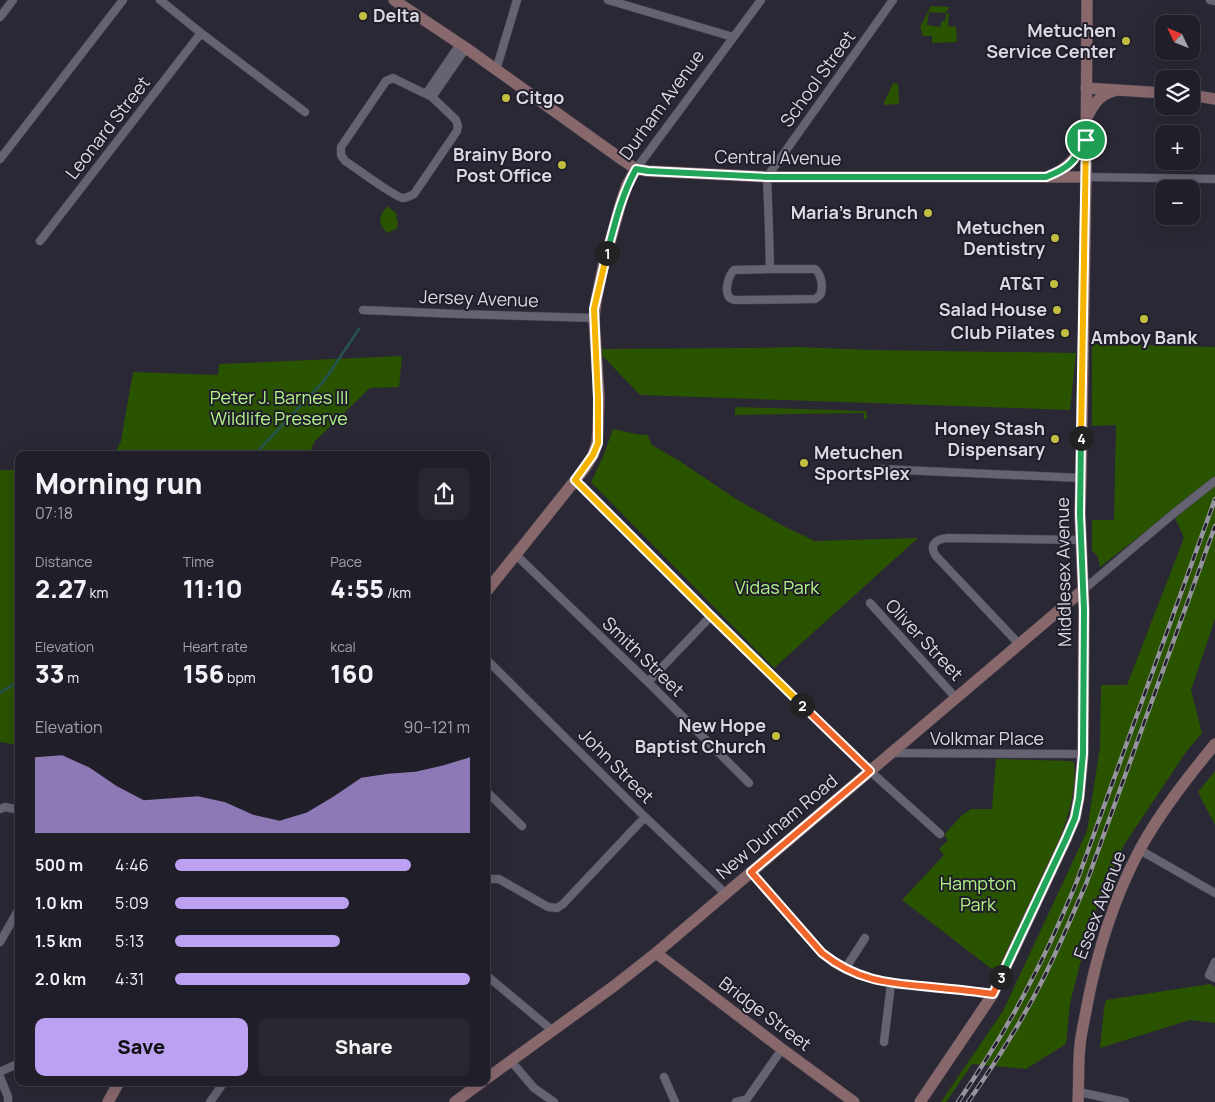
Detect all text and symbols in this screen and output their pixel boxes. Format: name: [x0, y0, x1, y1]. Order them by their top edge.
place label: Delta: [373, 3, 420, 27]
marker: Delta: [357, 10, 369, 22]
north arrow: [1155, 15, 1200, 60]
map controls: [1155, 15, 1200, 225]
place label: Metuchen Service Center: [986, 18, 1116, 63]
street label: School Street: [774, 25, 860, 131]
marker: Metuchen Service Center: [1120, 35, 1132, 47]
street label: Durham Avenue: [613, 45, 709, 164]
button: layers: [1155, 70, 1200, 115]
street label: Leonard Street: [59, 71, 155, 184]
place label: Citgo: [516, 85, 564, 109]
marker: Citgo: [500, 92, 512, 104]
pin: [1065, 119, 1107, 161]
button: +: [1155, 125, 1200, 170]
icon: arrive: [1072, 126, 1100, 154]
place label: Brainy Boro Post Office: [453, 142, 552, 187]
street label: Central Avenue: [715, 144, 842, 170]
marker: Brainy Boro Post Office: [556, 159, 568, 171]
button: −: [1155, 180, 1200, 225]
place label: Maria's Brunch: [791, 200, 918, 224]
marker: Maria's Brunch: [922, 207, 934, 219]
place label: Metuchen Dentistry: [956, 215, 1045, 260]
marker: Metuchen Dentistry: [1049, 232, 1061, 244]
pin: 1: [594, 240, 620, 266]
text: 1: [604, 244, 611, 263]
place label: AT&T: [999, 271, 1044, 295]
marker: AT&T: [1048, 278, 1060, 290]
street label: Jersey Avenue: [419, 284, 539, 312]
place label: Salad House: [939, 297, 1047, 321]
marker: Salad House: [1051, 304, 1063, 316]
marker: Amboy Bank: [1138, 313, 1150, 325]
place label: Club Pilates: [951, 320, 1055, 344]
place label: Amboy Bank: [1091, 325, 1199, 349]
marker: Club Pilates: [1059, 327, 1071, 339]
park label: Peter J. Barnes III Wildlife Preserve: [210, 385, 348, 430]
place label: Honey Stash Dispensary: [934, 416, 1045, 461]
pin: 4: [1068, 426, 1094, 450]
text: 4: [1077, 429, 1086, 448]
marker: Honey Stash Dispensary: [1049, 433, 1061, 445]
place label: Metuchen SportsPlex: [814, 440, 910, 485]
marker: Metuchen SportsPlex: [798, 457, 810, 469]
text: Morning run: [35, 464, 202, 502]
button: share: [418, 468, 470, 520]
street label: Middlesex Avenue: [1050, 497, 1076, 647]
text: 07:18: [35, 502, 73, 524]
text: Distance: [35, 552, 92, 571]
text: Time: [183, 552, 214, 571]
text: Pace: [330, 552, 362, 571]
text: 2.27: [35, 571, 87, 606]
text: 11:10: [183, 571, 242, 606]
text: 4:55: [330, 571, 384, 606]
park label: Vidas Park: [735, 575, 820, 599]
text: km: [87, 583, 108, 602]
text: /km: [384, 583, 411, 602]
street label: Oliver Street: [881, 593, 969, 685]
street label: Smith Street: [598, 611, 690, 701]
text: Elevation: [35, 637, 94, 656]
text: Heart rate: [183, 637, 248, 656]
text: kcal: [330, 637, 356, 656]
text: 33: [35, 656, 65, 691]
text: 156: [183, 656, 224, 691]
text: 160: [330, 656, 374, 691]
text: m: [65, 668, 79, 687]
text: bpm: [224, 668, 256, 687]
pin: 2: [790, 692, 814, 718]
text: 2: [798, 696, 807, 715]
place label: New Hope Baptist Church: [635, 713, 766, 758]
text: Elevation: [35, 716, 103, 738]
text: 90–121 m: [404, 716, 470, 738]
street label: John Street: [574, 723, 659, 808]
street label: Volkmar Place: [930, 726, 1044, 750]
marker: New Hope Baptist Church: [770, 730, 782, 742]
street label: New Durham Road: [711, 768, 842, 884]
street label: Essex Avenue: [1067, 847, 1131, 962]
text: 500 m: [35, 854, 83, 876]
text: 4:46: [115, 854, 149, 876]
park label: Hampton Park: [940, 871, 1016, 916]
text: 1.0 km: [35, 892, 83, 914]
text: 5:09: [115, 892, 149, 914]
text: 1.5 km: [35, 930, 82, 952]
text: 5:13: [115, 930, 144, 952]
pin: 3: [988, 964, 1014, 990]
text: 2.0 km: [35, 968, 86, 990]
text: 4:31: [115, 968, 144, 990]
text: 3: [997, 968, 1006, 987]
street label: Bridge Street: [714, 971, 817, 1056]
button: Save: [35, 1018, 248, 1076]
button: Share: [258, 1018, 470, 1076]

